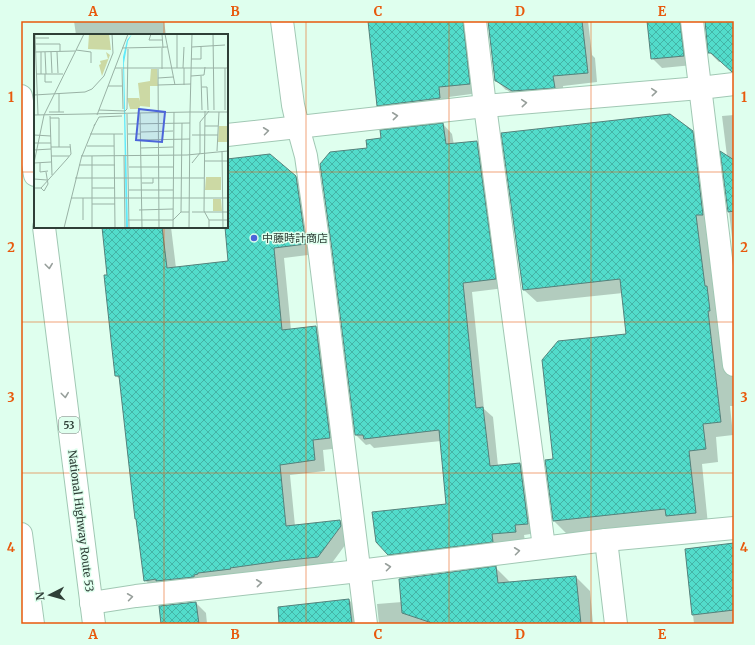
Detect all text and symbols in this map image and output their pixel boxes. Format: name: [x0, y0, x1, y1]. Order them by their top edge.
text: A: [87, 3, 98, 20]
text: B: [230, 3, 240, 20]
text: C: [374, 3, 383, 20]
text: D: [515, 3, 525, 20]
text: E: [658, 3, 667, 20]
inset map: [34, 34, 228, 228]
one-way arrow: [651, 87, 657, 96]
text: 1: [8, 89, 14, 106]
text: 1: [741, 89, 747, 106]
one-way arrow: [521, 98, 527, 107]
one-way arrow: [392, 112, 398, 121]
one-way arrow: [263, 127, 269, 136]
place label: 中藤時計商店: [262, 231, 328, 245]
marker: 中藤時計商店: [249, 233, 259, 243]
text: 2: [7, 239, 15, 256]
text: 2: [740, 239, 748, 256]
one-way arrow: [45, 263, 54, 269]
text: 3: [7, 389, 15, 406]
text: 3: [740, 389, 748, 406]
one-way arrow: [61, 392, 70, 398]
road number: 53: [59, 417, 79, 433]
street label: National Highway Route 53: [65, 449, 97, 593]
text: 4: [7, 539, 16, 556]
text: 4: [740, 539, 749, 556]
one-way arrow: [514, 546, 520, 555]
one-way arrow: [385, 563, 391, 572]
north arrow: [30, 575, 70, 615]
one-way arrow: [256, 578, 262, 587]
text: N: [33, 591, 47, 601]
one-way arrow: [127, 593, 133, 602]
text: A: [87, 626, 98, 643]
text: B: [230, 626, 240, 643]
text: C: [374, 626, 383, 643]
text: D: [515, 626, 525, 643]
text: E: [658, 626, 667, 643]

